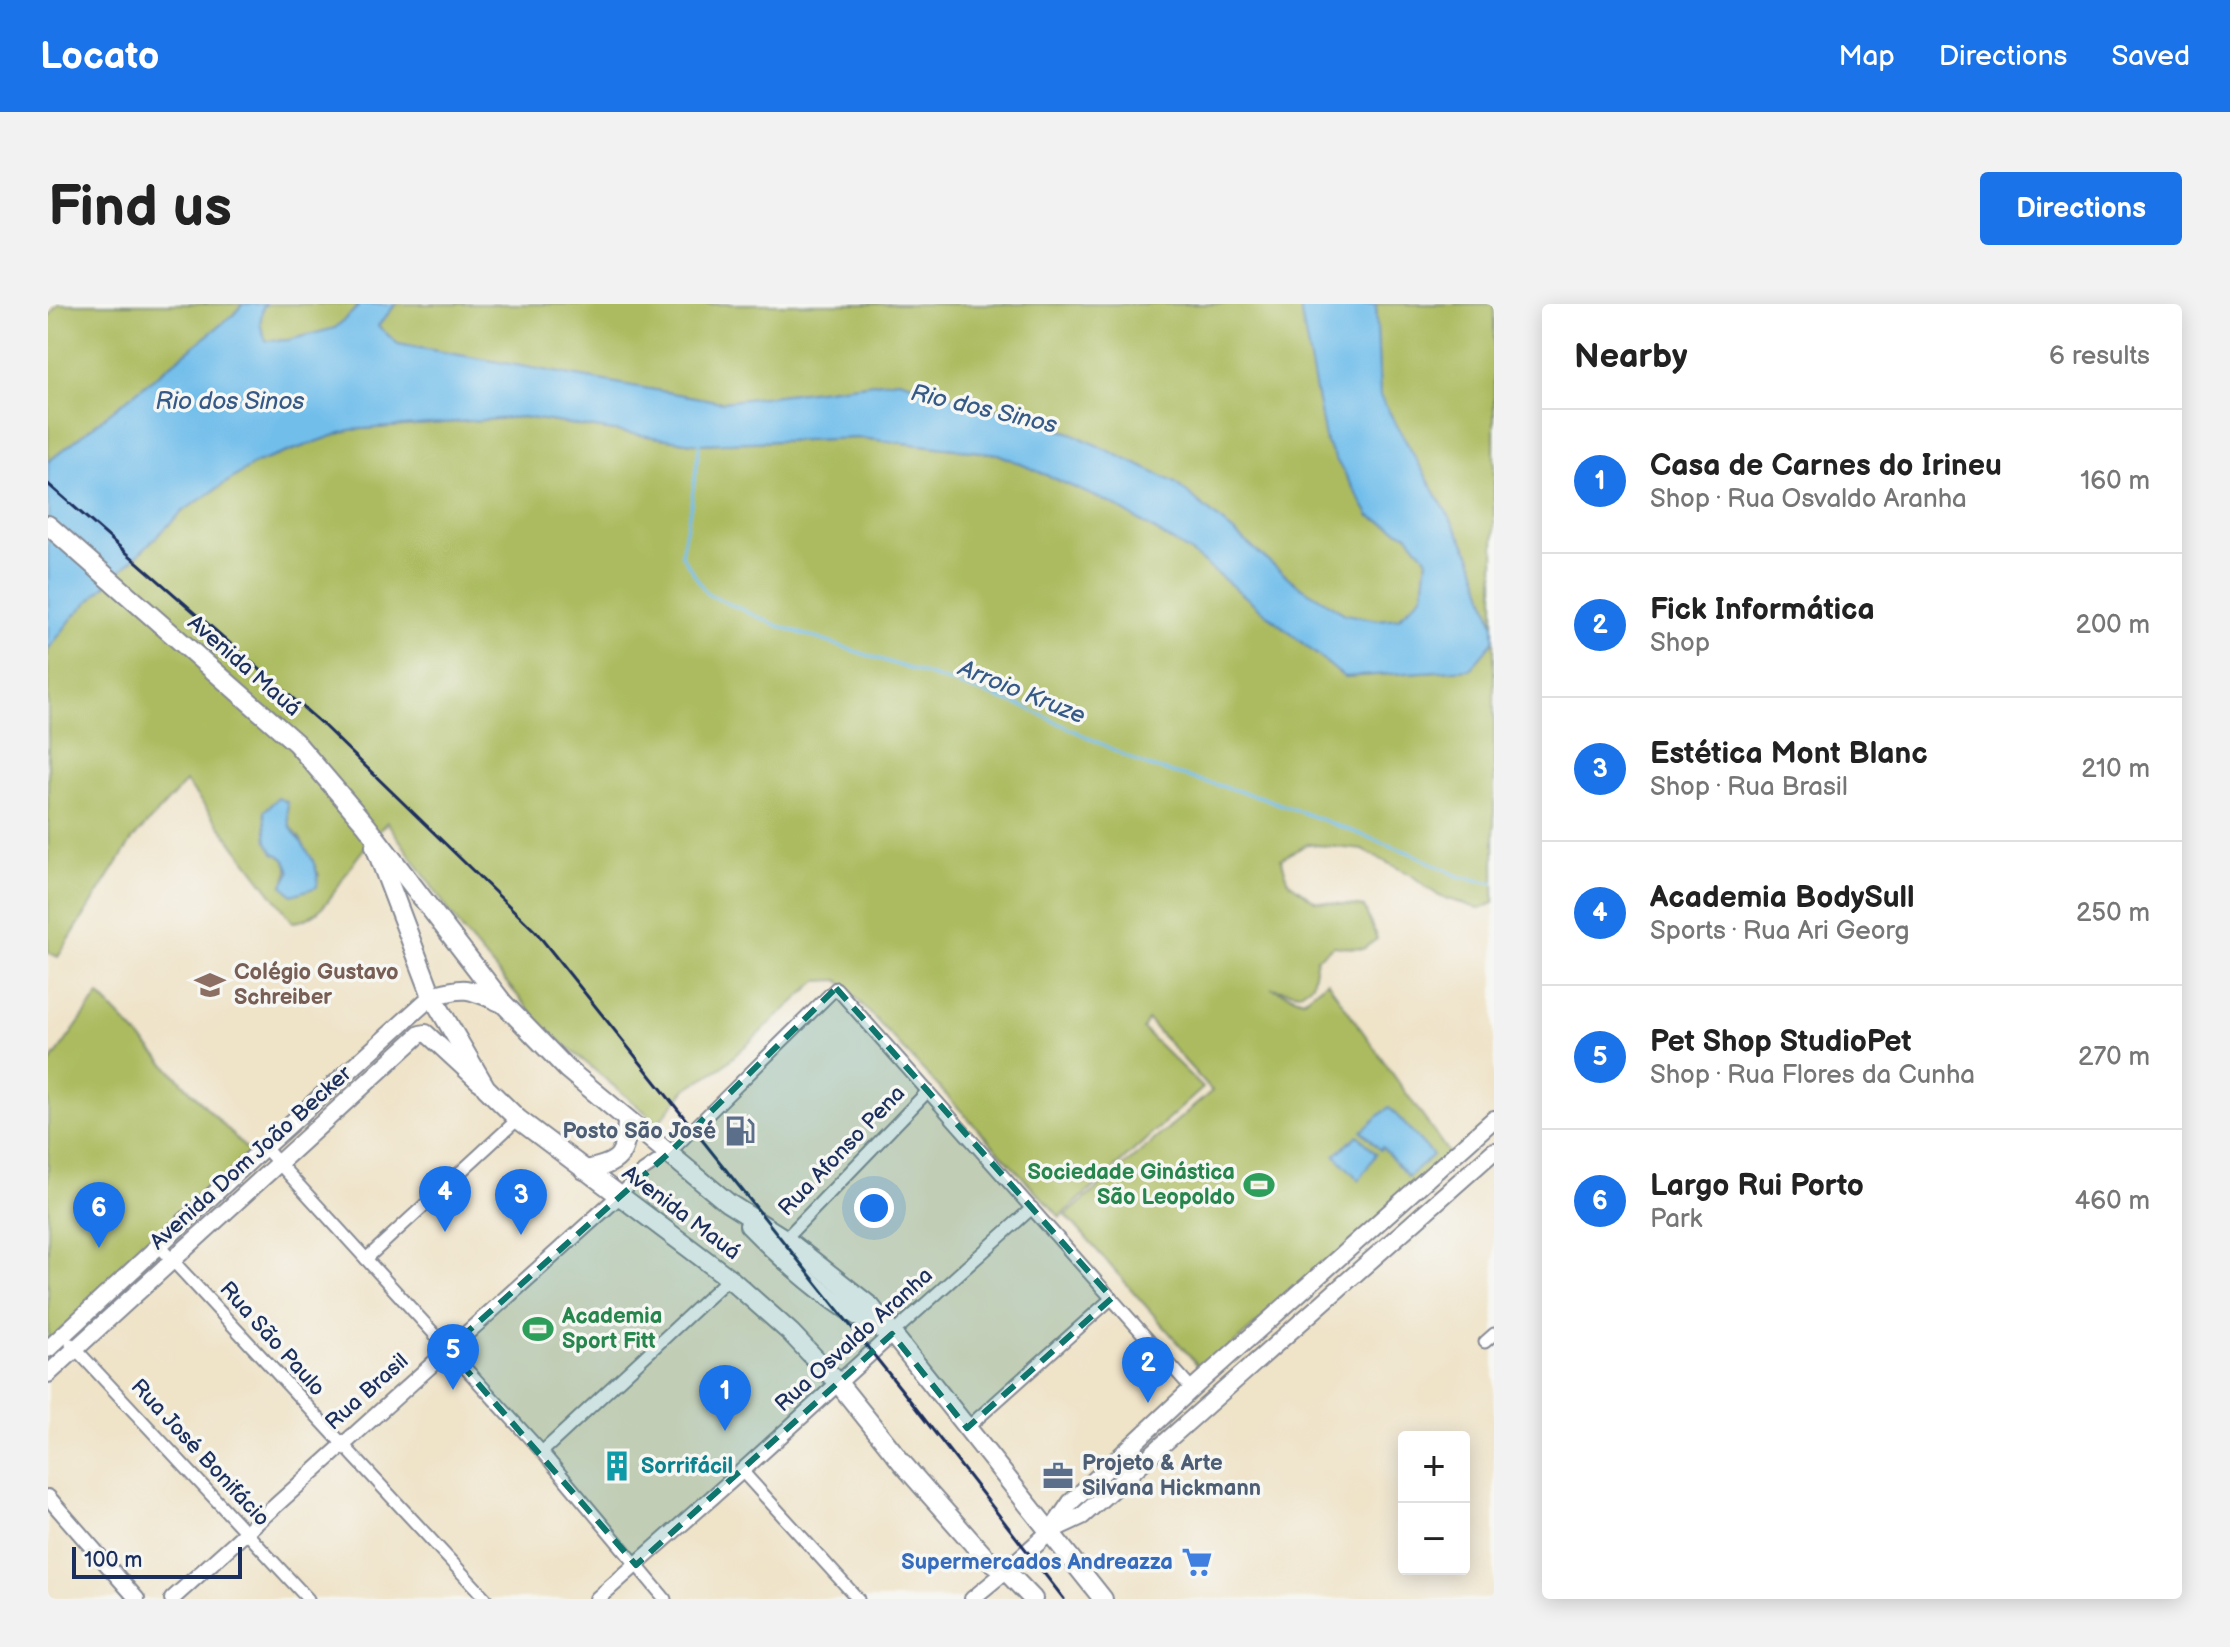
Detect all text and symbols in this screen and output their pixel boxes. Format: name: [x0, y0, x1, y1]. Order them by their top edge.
text: Locato: [40, 34, 159, 79]
text: Map: [1838, 40, 1895, 73]
text: Directions: [1939, 40, 2067, 73]
text: Saved: [2111, 40, 2190, 73]
button: Directions: [1980, 172, 2182, 245]
text: Find us: [48, 175, 232, 242]
text: Nearby: [1574, 336, 1688, 377]
text: 6 results: [2049, 341, 2150, 372]
water label: Rio dos Sinos: [908, 378, 1060, 440]
water label: Rio dos Sinos: [155, 387, 305, 416]
text: Casa de Carnes do Irineu: [1650, 448, 2002, 484]
text: 1: [1595, 466, 1605, 497]
text: 160 m: [2080, 466, 2150, 497]
text: Shop · Rua Osvaldo Aranha: [1650, 484, 1967, 515]
text: Fick Informática: [1650, 592, 1875, 628]
street label: Avenida Mauá: [182, 610, 306, 722]
text: 2: [1592, 610, 1608, 641]
text: 200 m: [2076, 610, 2150, 641]
text: Shop: [1650, 628, 1710, 659]
water label: Arroio Kruze: [953, 653, 1090, 731]
text: Estética Mont Blanc: [1650, 736, 1928, 772]
text: 3: [1592, 754, 1608, 785]
text: 210 m: [2081, 754, 2150, 785]
text: Shop · Rua Brasil: [1650, 772, 1848, 803]
text: Academia BodySull: [1650, 880, 1915, 916]
text: 4: [1592, 898, 1608, 929]
text: 250 m: [2076, 898, 2150, 929]
text: Sports · Rua Ari Georg: [1650, 916, 1909, 947]
place label: Colégio Gustavo Schreiber: [234, 959, 399, 1011]
school or university icon: Colégio Gustavo Schreiber: [193, 968, 227, 1002]
text: Pet Shop StudioPet: [1650, 1024, 1912, 1060]
text: 5: [1592, 1042, 1608, 1073]
text: 270 m: [2078, 1042, 2150, 1073]
street label: Avenida Dom João Becker: [145, 1060, 358, 1256]
text: Shop · Rua Flores da Cunha: [1650, 1060, 1975, 1091]
street label: Rua Afonso Pena: [773, 1080, 911, 1222]
fuel station icon: Posto São José: [723, 1114, 757, 1148]
place label: Posto São José: [563, 1118, 716, 1145]
place label: Sociedade Ginástica São Leopoldo: [1027, 1159, 1235, 1211]
street label: Avenida Mauá: [617, 1160, 745, 1266]
pin: 4: [419, 1166, 471, 1232]
sports icon: Sociedade Ginástica São Leopoldo: [1242, 1168, 1276, 1202]
text: Largo Rui Porto: [1650, 1168, 1864, 1204]
pin: 3: [495, 1169, 547, 1235]
pin: 6: [73, 1182, 125, 1248]
text: 6: [1592, 1186, 1608, 1217]
text: 460 m: [2074, 1186, 2150, 1217]
your location: [854, 1188, 894, 1228]
text: Park: [1650, 1204, 1702, 1235]
street label: Rua Osvaldo Aranha: [770, 1262, 938, 1418]
street label: Rua São Paulo: [213, 1276, 331, 1402]
place label: Academia Sport Fitt: [561, 1303, 662, 1355]
sports icon: Academia Sport Fitt: [521, 1312, 555, 1346]
pin: 5: [427, 1324, 479, 1390]
pin: 2: [1122, 1337, 1174, 1403]
street label: Rua Brasil: [320, 1348, 414, 1436]
pin: 1: [699, 1365, 751, 1431]
street label: Rua José Bonifácio: [125, 1374, 275, 1532]
map controls: [1398, 1431, 1470, 1575]
button: +: [1398, 1431, 1470, 1503]
building icon: Sorrifácil: [600, 1449, 634, 1483]
place label: Projeto & Arte Silvana Hickmann: [1082, 1450, 1261, 1502]
place label: Sorrifácil: [641, 1453, 733, 1480]
office icon: Projeto & Arte Silvana Hickmann: [1041, 1459, 1075, 1493]
button: −: [1398, 1503, 1470, 1575]
scale bar: [72, 1543, 242, 1579]
supermarket icon: Supermercados Andreazza: [1180, 1545, 1214, 1579]
text: 100 m: [84, 1547, 143, 1574]
place label: Supermercados Andreazza: [901, 1549, 1173, 1576]

